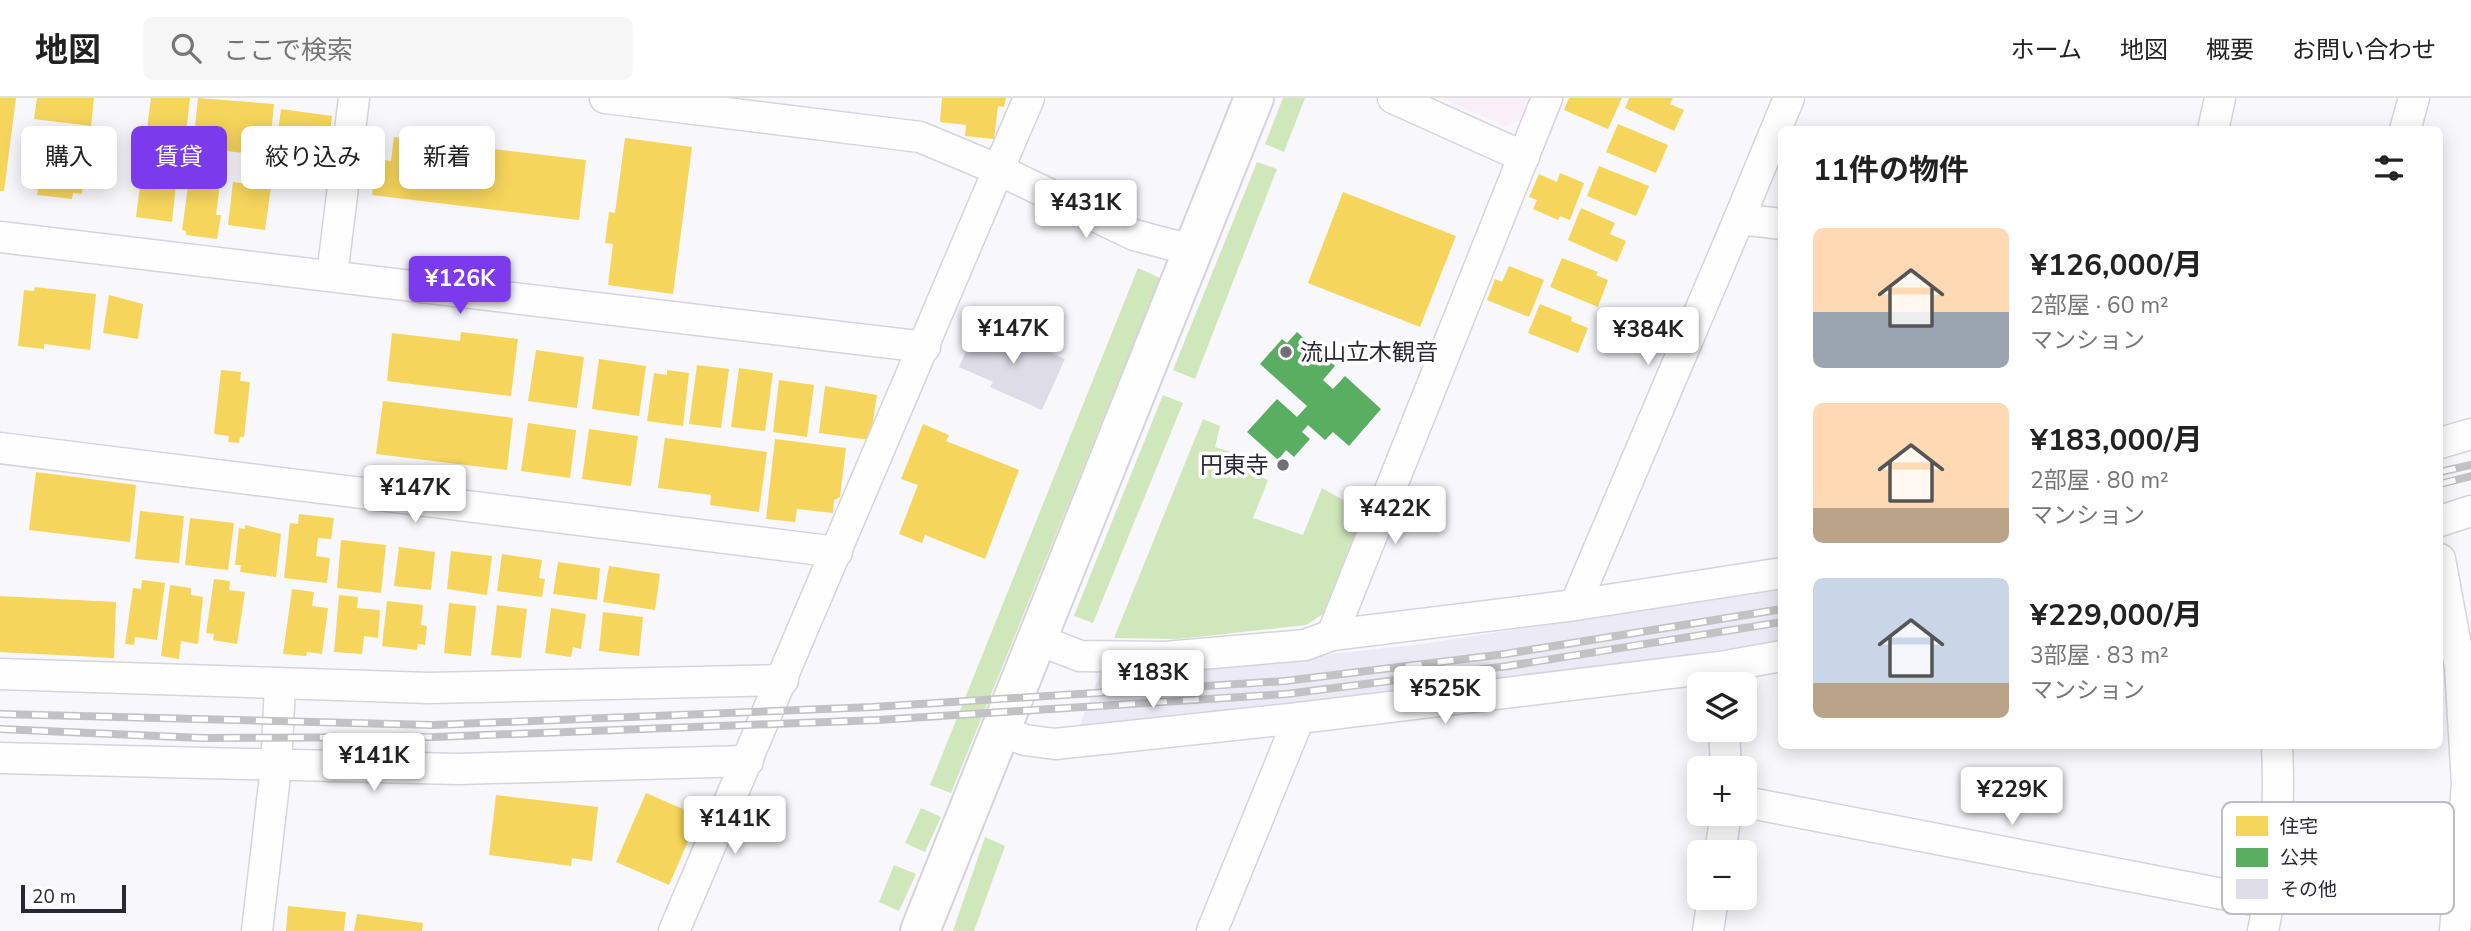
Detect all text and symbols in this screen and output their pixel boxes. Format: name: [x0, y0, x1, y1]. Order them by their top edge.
search box: [143, 17, 633, 80]
text: 地図: [35, 28, 101, 73]
icon: search: [167, 29, 205, 67]
text: ここで検索: [223, 33, 353, 68]
text: ホーム: [2011, 34, 2082, 66]
text: 地図: [2120, 34, 2168, 66]
text: 概要: [2206, 34, 2254, 66]
text: お問い合わせ: [2292, 34, 2436, 66]
chip: 購入: [21, 126, 117, 189]
chip: 賃貸: [131, 126, 227, 189]
chip: 絞り込み: [241, 126, 385, 189]
chip: 新着: [399, 126, 495, 189]
icon: filters: [2370, 149, 2408, 187]
text: 11件の物件: [1813, 150, 1969, 191]
pin: ¥431K: [1037, 180, 1135, 240]
text: ¥431K: [1051, 187, 1121, 218]
text: ¥126,000/月: [2030, 245, 2203, 286]
pin: ¥126K: [411, 256, 509, 316]
icon: home: [1869, 256, 1953, 340]
text: ¥126K: [425, 263, 495, 294]
text: 2部屋 · 60 m²: [2030, 290, 2169, 321]
pin: ¥147K: [964, 306, 1062, 366]
pin: ¥384K: [1599, 308, 1697, 367]
text: ¥147K: [978, 313, 1048, 344]
text: ¥384K: [1613, 314, 1683, 345]
text: マンション: [2030, 325, 2145, 356]
place label: 流山立木観音: [1300, 337, 1438, 368]
marker: 流山立木観音: [1278, 344, 1294, 360]
text: ¥183,000/月: [2030, 420, 2203, 461]
icon: home: [1869, 431, 1953, 515]
place label: 円東寺: [1200, 450, 1269, 481]
marker: 円東寺: [1275, 457, 1291, 473]
text: 2部屋 · 80 m²: [2030, 465, 2169, 496]
pin: ¥147K: [366, 466, 464, 525]
text: ¥147K: [380, 472, 450, 503]
pin: ¥422K: [1346, 486, 1444, 546]
text: ¥422K: [1360, 493, 1430, 524]
text: マンション: [2030, 500, 2145, 531]
text: ¥229,000/月: [2030, 595, 2203, 636]
icon: home: [1869, 606, 1953, 690]
text: 3部屋 · 83 m²: [2030, 640, 2169, 671]
pin: ¥183K: [1104, 650, 1202, 710]
text: ¥183K: [1118, 657, 1188, 688]
pin: ¥525K: [1396, 666, 1494, 726]
map controls: [1687, 672, 1757, 910]
button: layers: [1687, 672, 1757, 742]
text: ¥525K: [1410, 673, 1480, 704]
text: マンション: [2030, 675, 2145, 706]
pin: ¥141K: [325, 734, 423, 793]
text: ¥141K: [339, 740, 409, 771]
button: +: [1687, 756, 1757, 826]
pin: ¥229K: [1963, 768, 2061, 827]
text: ¥229K: [1977, 774, 2047, 805]
pin: ¥141K: [686, 796, 784, 856]
legend: [2222, 802, 2454, 914]
text: ¥141K: [700, 803, 770, 834]
text: 住宅: [2280, 814, 2318, 840]
button: −: [1687, 840, 1757, 910]
text: 公共: [2280, 845, 2318, 871]
text: その他: [2280, 877, 2337, 903]
scale bar: [21, 882, 126, 914]
text: 20 m: [32, 884, 76, 910]

